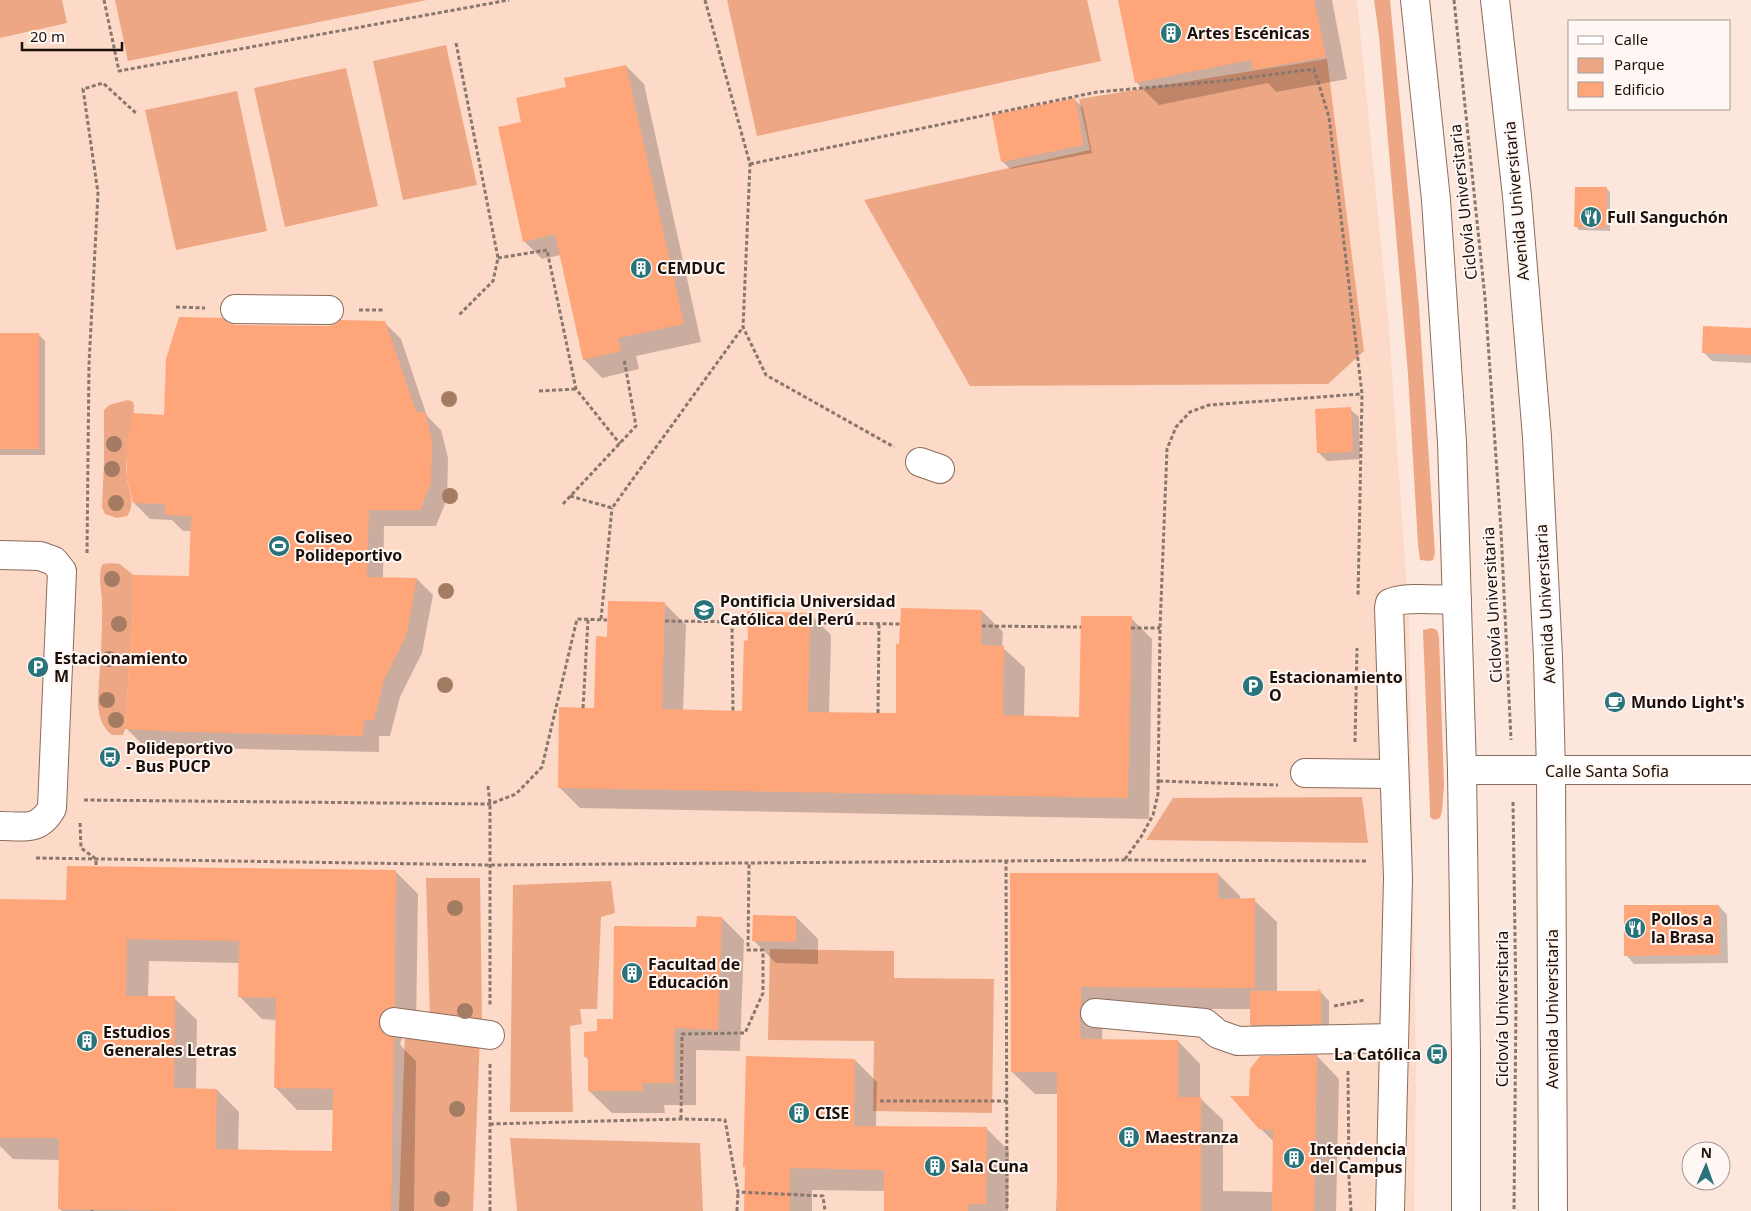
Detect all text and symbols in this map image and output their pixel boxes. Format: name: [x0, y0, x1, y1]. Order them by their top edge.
scale bar: [22, 20, 122, 52]
legend: [1568, 20, 1731, 110]
building icon: Artes Escénicas: [1159, 21, 1183, 45]
place label: Artes Escénicas: [1187, 22, 1310, 44]
text: 20 m: [30, 26, 65, 46]
text: Calle: [1614, 29, 1648, 49]
text: Parque: [1614, 54, 1664, 74]
text: Edificio: [1614, 79, 1665, 99]
street label: Avenida Universitaria: [1498, 120, 1534, 282]
street label: Ciclovía Universitaria: [1444, 123, 1482, 281]
restaurant icon: Full Sanguchón: [1579, 205, 1603, 229]
place label: Full Sanguchón: [1607, 206, 1728, 228]
building icon: CEMDUC: [629, 256, 653, 280]
place label: CEMDUC: [657, 257, 725, 279]
street label: Avenida Universitaria: [1530, 523, 1560, 685]
place label: Coliseo Polideportivo: [295, 526, 402, 566]
street label: Ciclovía Universitaria: [1477, 526, 1507, 684]
sports icon: Coliseo Polideportivo: [267, 534, 291, 558]
place label: Pontificia Universidad Católica del Perú: [720, 590, 896, 630]
school or university icon: Pontificia Universidad Católica del Perú: [692, 598, 716, 622]
place label: Estacionamiento M: [54, 647, 188, 687]
parking icon: Estacionamiento M: [26, 655, 50, 679]
place label: Estacionamiento O: [1269, 666, 1403, 706]
parking icon: Estacionamiento O: [1241, 674, 1265, 698]
cafe icon: Mundo Light's: [1603, 690, 1627, 714]
place label: Mundo Light's: [1631, 691, 1744, 713]
place label: Polideportivo - Bus PUCP: [126, 737, 233, 777]
bus stop icon: Polideportivo - Bus PUCP: [98, 745, 122, 769]
street label: Calle Santa Sofia: [1545, 760, 1669, 782]
place label: Pollos a la Brasa: [1651, 908, 1714, 948]
restaurant icon: Pollos a la Brasa: [1623, 916, 1647, 940]
street label: Avenida Universitaria: [1541, 929, 1563, 1089]
street label: Ciclovía Universitaria: [1491, 931, 1513, 1087]
place label: Facultad de Educación: [648, 953, 740, 993]
building icon: Facultad de Educación: [620, 961, 644, 985]
place label: Estudios Generales Letras: [103, 1021, 237, 1061]
building icon: Estudios Generales Letras: [75, 1029, 99, 1053]
bus stop icon: La Católica: [1425, 1042, 1449, 1066]
place label: La Católica: [1334, 1043, 1421, 1065]
building icon: CISE: [787, 1101, 811, 1125]
place label: CISE: [815, 1102, 849, 1124]
building icon: Maestranza: [1117, 1125, 1141, 1149]
place label: Maestranza: [1145, 1126, 1239, 1148]
place label: Intendencia del Campus: [1310, 1138, 1406, 1178]
north arrow: [1681, 1141, 1731, 1191]
text: N: [1700, 1143, 1712, 1162]
building icon: Intendencia del Campus: [1282, 1146, 1306, 1170]
building icon: Sala Cuna: [923, 1154, 947, 1178]
place label: Sala Cuna: [951, 1155, 1029, 1177]

